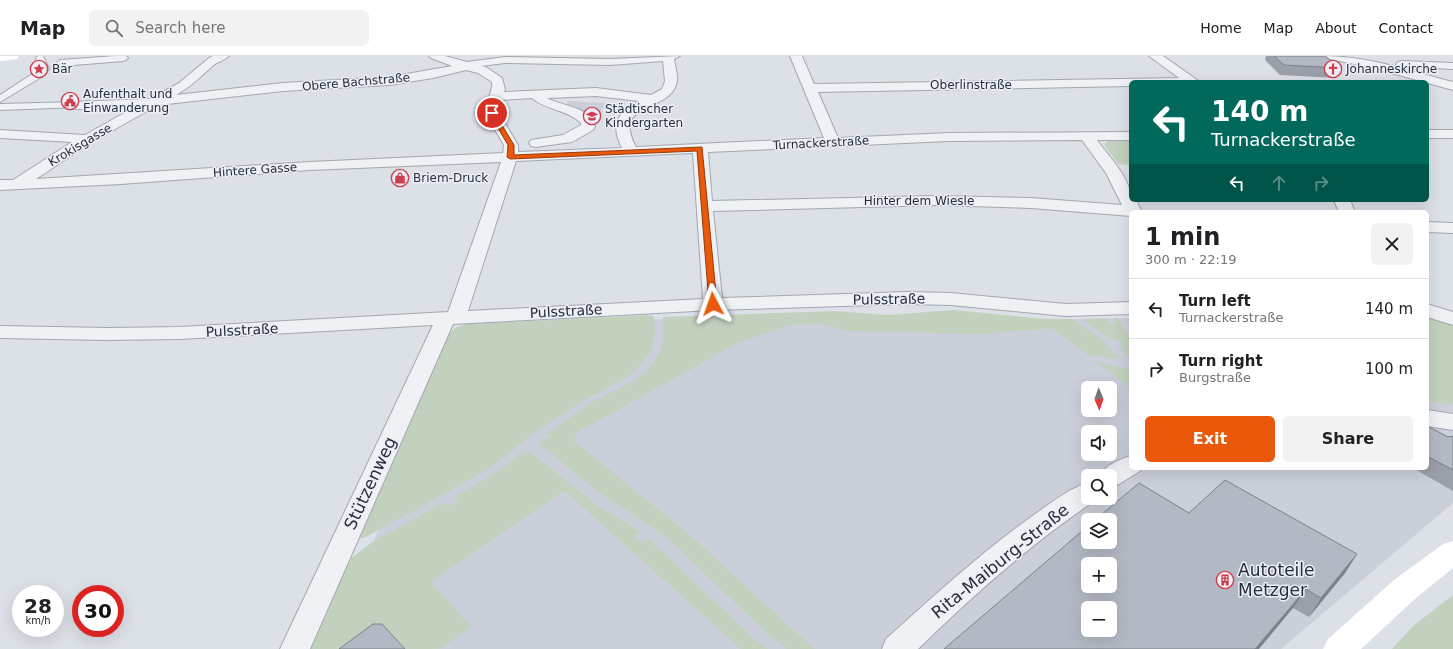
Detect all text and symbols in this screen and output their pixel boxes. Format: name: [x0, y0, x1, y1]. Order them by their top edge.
search box: [89, 10, 369, 46]
text: Map: [20, 17, 65, 39]
icon: search: [103, 17, 125, 39]
text: Search here: [135, 19, 225, 37]
text: Home: [1200, 20, 1242, 36]
text: Map: [1264, 20, 1293, 36]
text: About: [1315, 20, 1357, 36]
text: Contact: [1379, 20, 1433, 36]
place icon: Bär: [29, 59, 49, 79]
church icon: Johanneskirche: [1323, 59, 1343, 79]
place label: Bär: [52, 62, 73, 76]
place label: Johanneskirche: [1345, 62, 1437, 76]
street label: Obere Bachstraße: [301, 70, 411, 94]
street label: Oberlinstraße: [930, 78, 1012, 92]
place label: Aufenthalt und Einwanderung: [83, 87, 172, 115]
public building icon: Aufenthalt und Einwanderung: [60, 91, 80, 111]
text: 140 m: [1211, 95, 1308, 128]
pin: [475, 96, 509, 130]
icon: left: [1145, 96, 1197, 148]
icon: arrive: [481, 102, 503, 124]
place label: Städtischer Kindergarten: [605, 102, 683, 130]
school or university icon: Städtischer Kindergarten: [582, 106, 602, 126]
street label: Krokisgasse: [46, 121, 114, 169]
text: Turnackerstraße: [1211, 129, 1356, 150]
street label: Turnackerstraße: [771, 133, 870, 153]
street label: Hintere Gasse: [212, 160, 298, 180]
shop icon: Briem-Druck: [390, 168, 410, 188]
place label: Briem-Druck: [413, 171, 488, 185]
icon: left: [1226, 172, 1248, 194]
icon: ahead: [1268, 172, 1290, 194]
icon: right: [1310, 172, 1332, 194]
street label: Hinter dem Wiesle: [864, 194, 974, 208]
text: 1 min: [1145, 223, 1220, 251]
button: close: [1371, 223, 1413, 265]
text: 300 m · 22:19: [1145, 252, 1236, 267]
position arrow: [692, 283, 734, 325]
street label: Pulsstraße: [852, 290, 926, 308]
text: Turn left: [1179, 292, 1251, 310]
icon: left: [1145, 298, 1167, 320]
text: 140 m: [1365, 300, 1413, 318]
street label: Pulsstraße: [529, 301, 603, 321]
text: Turnackerstraße: [1179, 310, 1283, 325]
street label: Pulsstraße: [205, 320, 279, 340]
text: Turn right: [1179, 352, 1263, 370]
icon: right: [1145, 358, 1167, 380]
text: 100 m: [1365, 360, 1413, 378]
text: Burgstraße: [1179, 370, 1251, 385]
north arrow: [1081, 381, 1117, 417]
map controls: [1081, 381, 1117, 637]
button: Exit: [1145, 416, 1275, 462]
button: Share: [1283, 416, 1413, 462]
button: sound: [1081, 425, 1117, 461]
street label: Stützenweg: [340, 433, 400, 533]
button: search: [1081, 469, 1117, 505]
street label: Rita-Maiburg-Straße: [927, 499, 1073, 623]
button: layers: [1081, 513, 1117, 549]
button: +: [1081, 557, 1117, 593]
place label: Autoteile Metzger: [1238, 560, 1315, 600]
building icon: Autoteile Metzger: [1215, 570, 1235, 590]
speed limit sign: 30: [72, 585, 124, 637]
text: 28: [24, 594, 52, 618]
button: −: [1081, 601, 1117, 637]
text: km/h: [25, 615, 51, 626]

